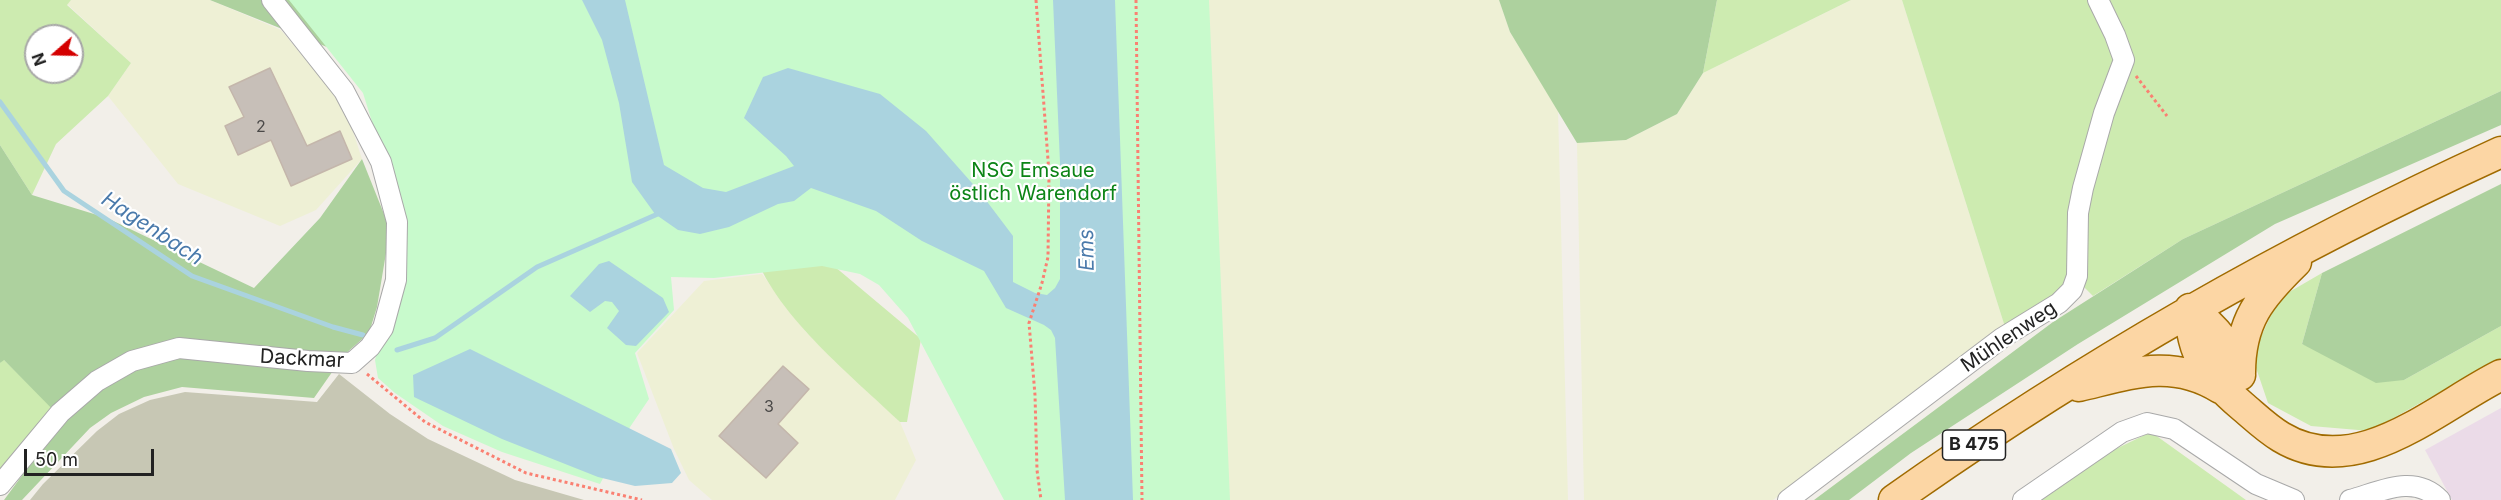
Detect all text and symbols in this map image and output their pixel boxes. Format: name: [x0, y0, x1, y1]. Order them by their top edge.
north arrow: [24, 24, 84, 84]
text: N: [27, 50, 50, 69]
house number: 2: [256, 117, 266, 137]
park label: NSG Emsaue östlich Warendorf: [949, 159, 1117, 206]
water label: Hagenbach: [96, 187, 208, 271]
water label: Ems: [1074, 229, 1100, 271]
street label: Mühlenweg: [1957, 296, 2061, 378]
street label: Dackmar: [259, 345, 345, 373]
house number: 3: [764, 397, 774, 417]
road number: B 475: [1942, 430, 2006, 460]
scale bar: [27, 437, 158, 475]
text: 50 m: [35, 449, 78, 470]

